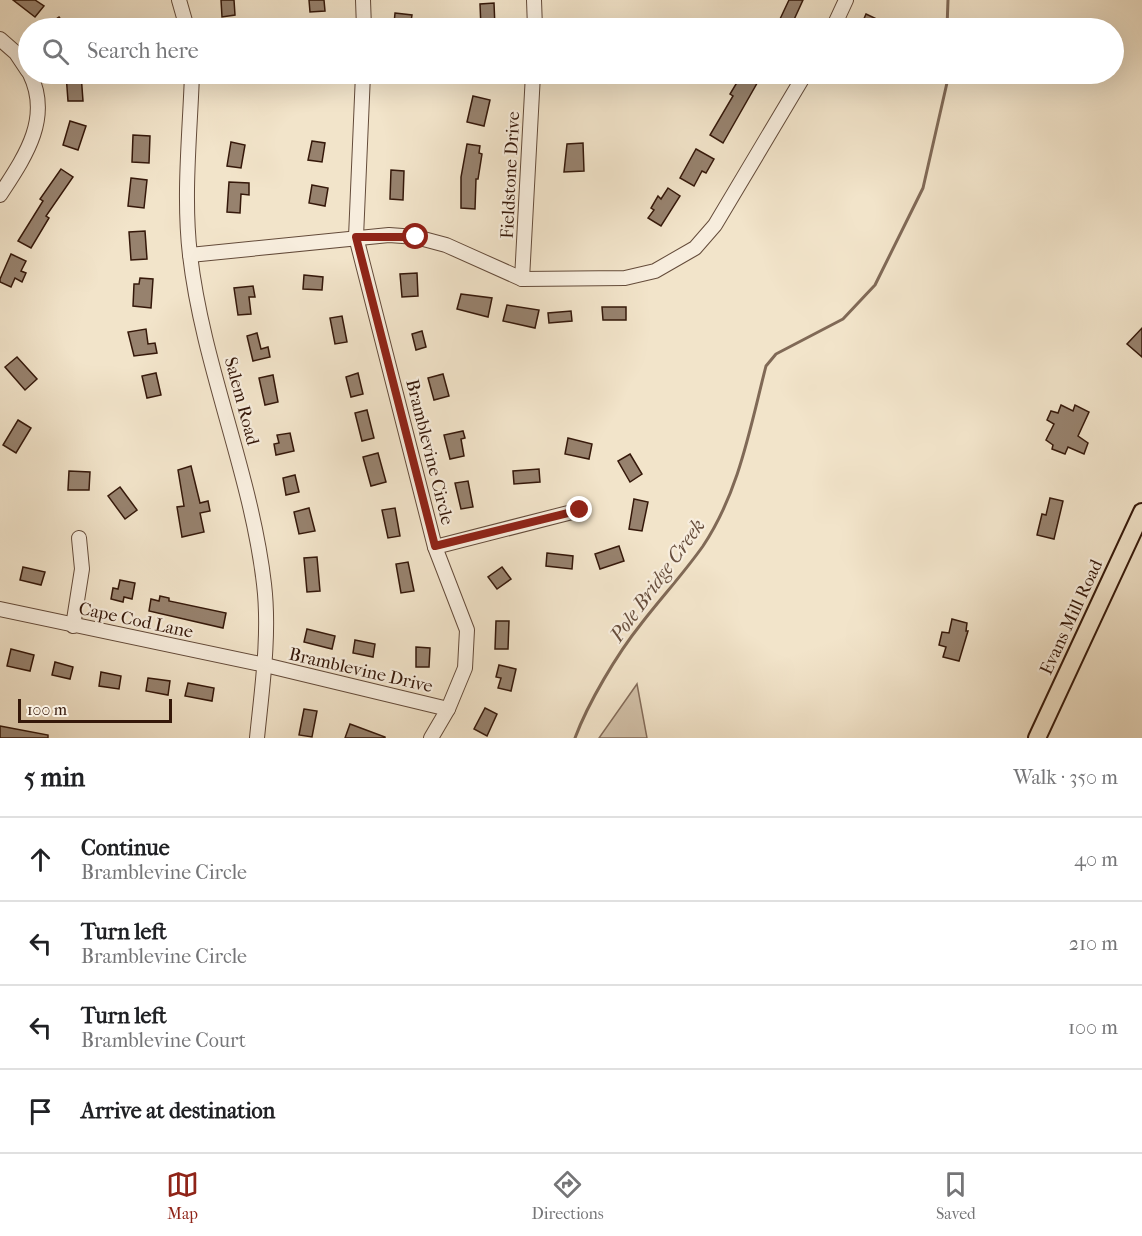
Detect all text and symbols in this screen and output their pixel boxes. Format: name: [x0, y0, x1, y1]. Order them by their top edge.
search box: [18, 18, 1124, 84]
icon: search: [39, 35, 72, 68]
text: Search here: [87, 38, 199, 64]
street label: Fieldstone Drive: [497, 111, 524, 239]
route start: [402, 223, 428, 249]
street label: Salem Road: [220, 355, 263, 448]
street label: Bramblevine Circle: [401, 377, 458, 527]
route end: [566, 496, 592, 522]
water label: Pole Bridge Creek: [605, 514, 710, 647]
street label: Evans Mill Road: [1036, 556, 1107, 678]
street label: Cape Cod Lane: [77, 598, 195, 643]
street label: Bramblevine Drive: [287, 644, 435, 697]
scale bar: [18, 696, 172, 724]
text: 100 m: [27, 700, 67, 719]
text: 5 min: [24, 762, 85, 793]
text: Walk · 350 m: [1013, 766, 1118, 789]
text: Continue: [81, 835, 170, 861]
icon: ahead: [24, 843, 57, 876]
text: 40 m: [1074, 848, 1118, 871]
text: Bramblevine Circle: [81, 861, 247, 884]
text: Turn left: [81, 919, 167, 945]
icon: left: [24, 927, 57, 960]
text: 210 m: [1069, 932, 1118, 955]
text: Bramblevine Circle: [81, 945, 247, 968]
text: Turn left: [81, 1003, 167, 1029]
icon: left: [24, 1011, 57, 1044]
text: 100 m: [1068, 1016, 1118, 1039]
text: Bramblevine Court: [81, 1029, 246, 1052]
icon: arrive: [24, 1095, 57, 1128]
text: Arrive at destination: [81, 1098, 275, 1124]
tab: Map: [166, 1168, 199, 1223]
tab: Directions: [532, 1168, 604, 1223]
tab: Saved: [936, 1168, 976, 1223]

